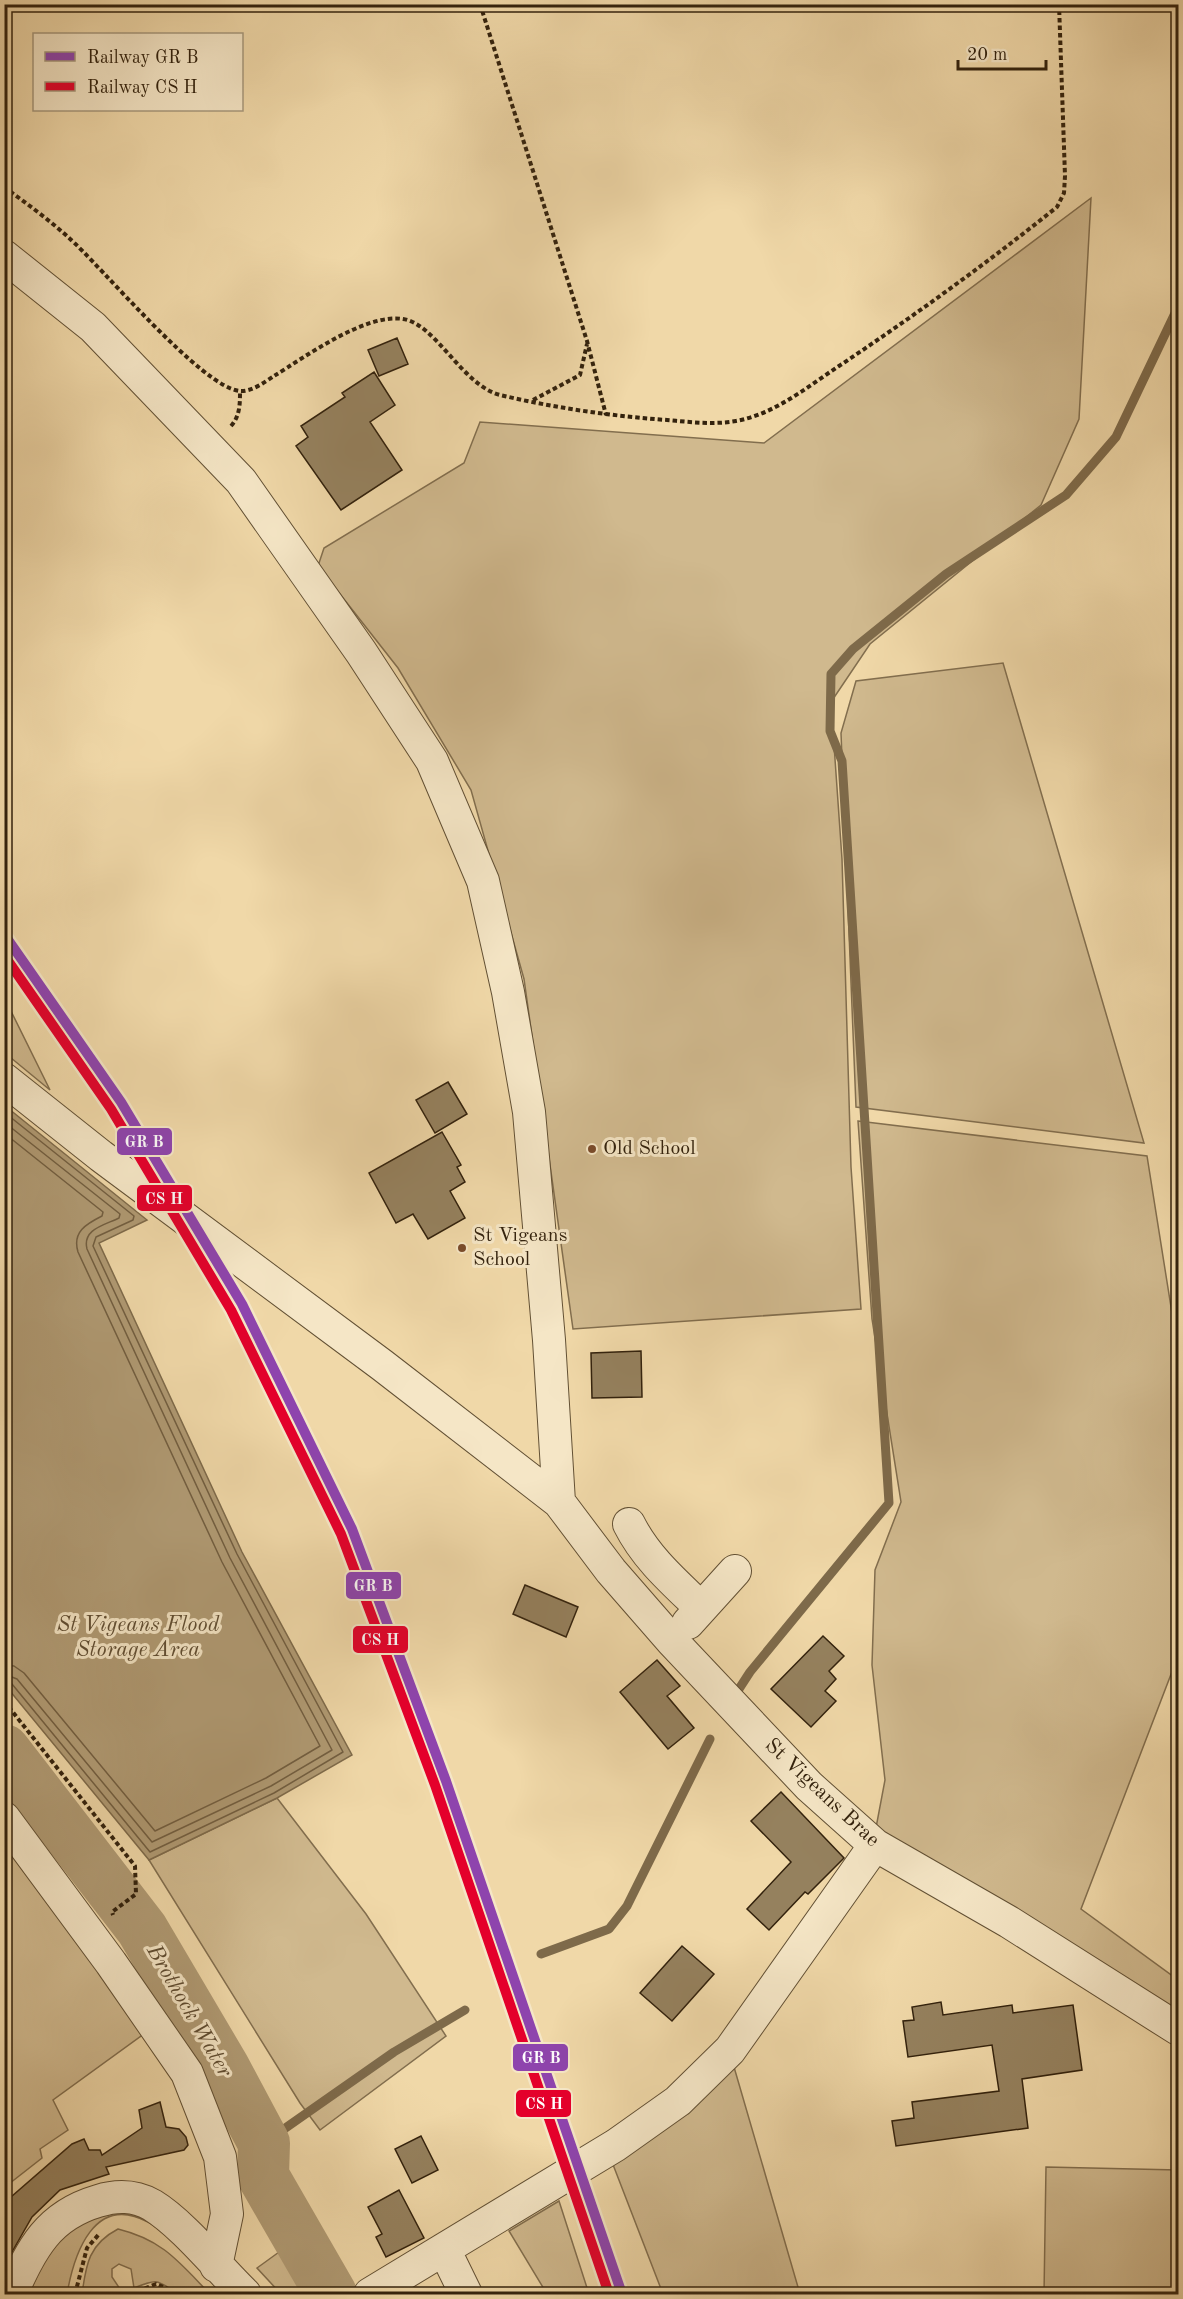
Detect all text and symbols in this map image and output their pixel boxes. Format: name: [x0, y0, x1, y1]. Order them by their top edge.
legend: [33, 33, 243, 111]
scale bar: [958, 33, 1046, 71]
text: 20 m: [967, 46, 1007, 64]
text: Railway GR B: [87, 49, 198, 67]
text: Railway CS H: [87, 79, 198, 97]
line badge: GR B: [116, 1127, 173, 1156]
text: GR B: [124, 1135, 164, 1151]
place label: Old School: [603, 1139, 696, 1159]
marker: Old School: [586, 1143, 598, 1155]
line badge: CS H: [136, 1184, 193, 1212]
text: CS H: [145, 1192, 183, 1208]
place label: St Vigeans School: [473, 1226, 567, 1270]
marker: St Vigeans School: [456, 1242, 468, 1254]
line badge: GR B: [345, 1571, 402, 1600]
text: GR B: [353, 1579, 393, 1595]
water label: St Vigeans Flood Storage Area: [57, 1614, 220, 1661]
line badge: CS H: [352, 1625, 409, 1654]
text: CS H: [361, 1633, 399, 1649]
street label: St Vigeans Brae: [761, 1735, 883, 1851]
water label: Brothock Water: [142, 1940, 236, 2081]
line badge: GR B: [512, 2043, 569, 2072]
text: GR B: [521, 2051, 561, 2067]
line badge: CS H: [515, 2089, 572, 2118]
text: CS H: [525, 2097, 563, 2113]

